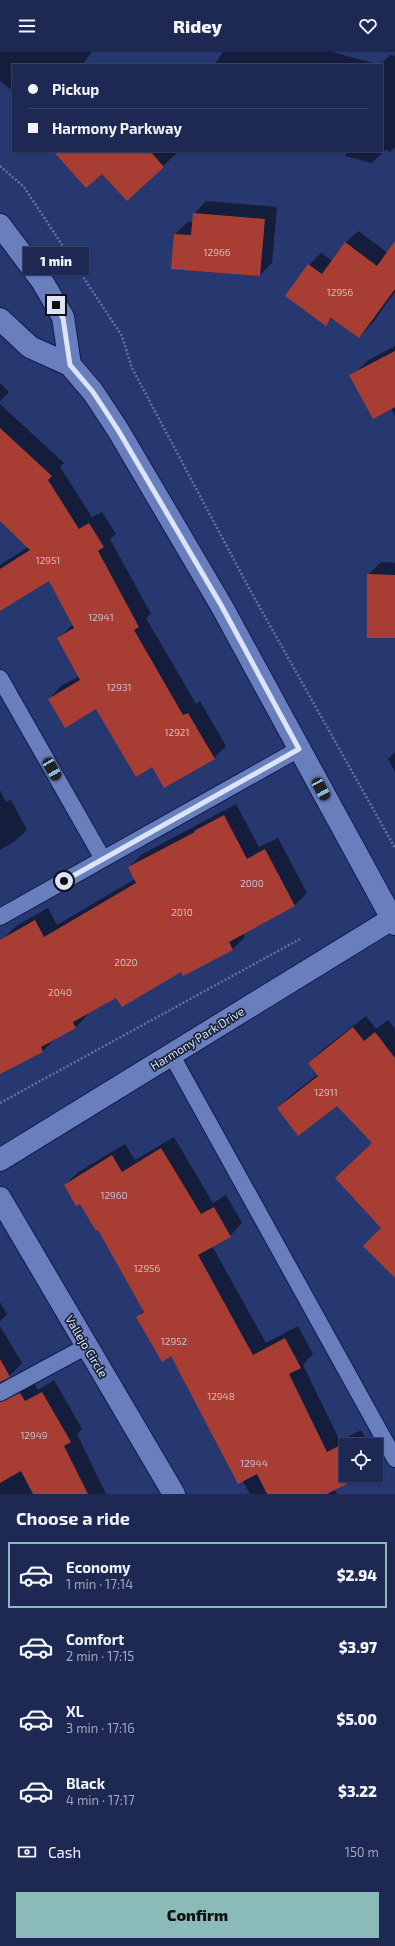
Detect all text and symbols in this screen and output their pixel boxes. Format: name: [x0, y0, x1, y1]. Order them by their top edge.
icon: menu: [16, 15, 38, 37]
text: Ridey: [173, 15, 222, 37]
icon: heart: [357, 15, 379, 37]
text: Pickup: [52, 80, 99, 98]
text: Harmony Parkway: [52, 119, 182, 137]
house number: 12966: [204, 246, 231, 258]
callout: 1 min: [23, 247, 89, 275]
text: 1 min: [40, 253, 72, 269]
house number: 12956: [327, 286, 353, 298]
route end: [47, 296, 65, 314]
house number: 12951: [36, 554, 60, 566]
house number: 12941: [88, 611, 114, 623]
house number: 12931: [107, 681, 131, 693]
house number: 12921: [165, 726, 189, 738]
car: [41, 756, 63, 782]
car: [310, 776, 332, 802]
route start: [55, 872, 73, 890]
house number: 2000: [240, 877, 264, 889]
house number: 2010: [171, 906, 193, 918]
house number: 2020: [114, 956, 138, 968]
house number: 2040: [48, 986, 72, 998]
street label: Harmony Park Drive: [147, 1003, 247, 1073]
house number: 12911: [314, 1086, 338, 1098]
house number: 12960: [100, 1189, 128, 1201]
house number: 12956: [134, 1262, 160, 1274]
street label: Vallejo Circle: [62, 1312, 111, 1380]
house number: 12952: [161, 1335, 188, 1347]
house number: 12948: [207, 1390, 235, 1402]
house number: 12949: [20, 1429, 48, 1441]
map controls: [339, 1438, 383, 1482]
button: locate: [339, 1438, 383, 1482]
house number: 12944: [240, 1457, 268, 1469]
text: Choose a ride: [16, 1507, 130, 1529]
icon: car: [18, 1557, 54, 1593]
text: Economy: [66, 1558, 131, 1576]
text: $2.94: [337, 1566, 377, 1584]
text: 1 min · 17:14: [66, 1576, 133, 1592]
icon: car: [18, 1629, 54, 1665]
text: Comfort: [66, 1630, 124, 1648]
text: $3.97: [339, 1638, 377, 1656]
text: 2 min · 17:15: [66, 1648, 134, 1664]
icon: car: [18, 1701, 54, 1737]
text: XL: [66, 1702, 84, 1720]
text: $5.00: [337, 1710, 377, 1728]
text: 3 min · 17:16: [66, 1720, 135, 1736]
icon: car: [18, 1773, 54, 1809]
text: Black: [66, 1774, 105, 1792]
text: $3.22: [338, 1782, 377, 1800]
text: 4 min · 17:17: [66, 1792, 135, 1808]
icon: cash: [16, 1841, 38, 1863]
text: Cash: [48, 1843, 81, 1861]
text: 150 m: [345, 1844, 379, 1860]
button: Confirm: [16, 1892, 379, 1938]

